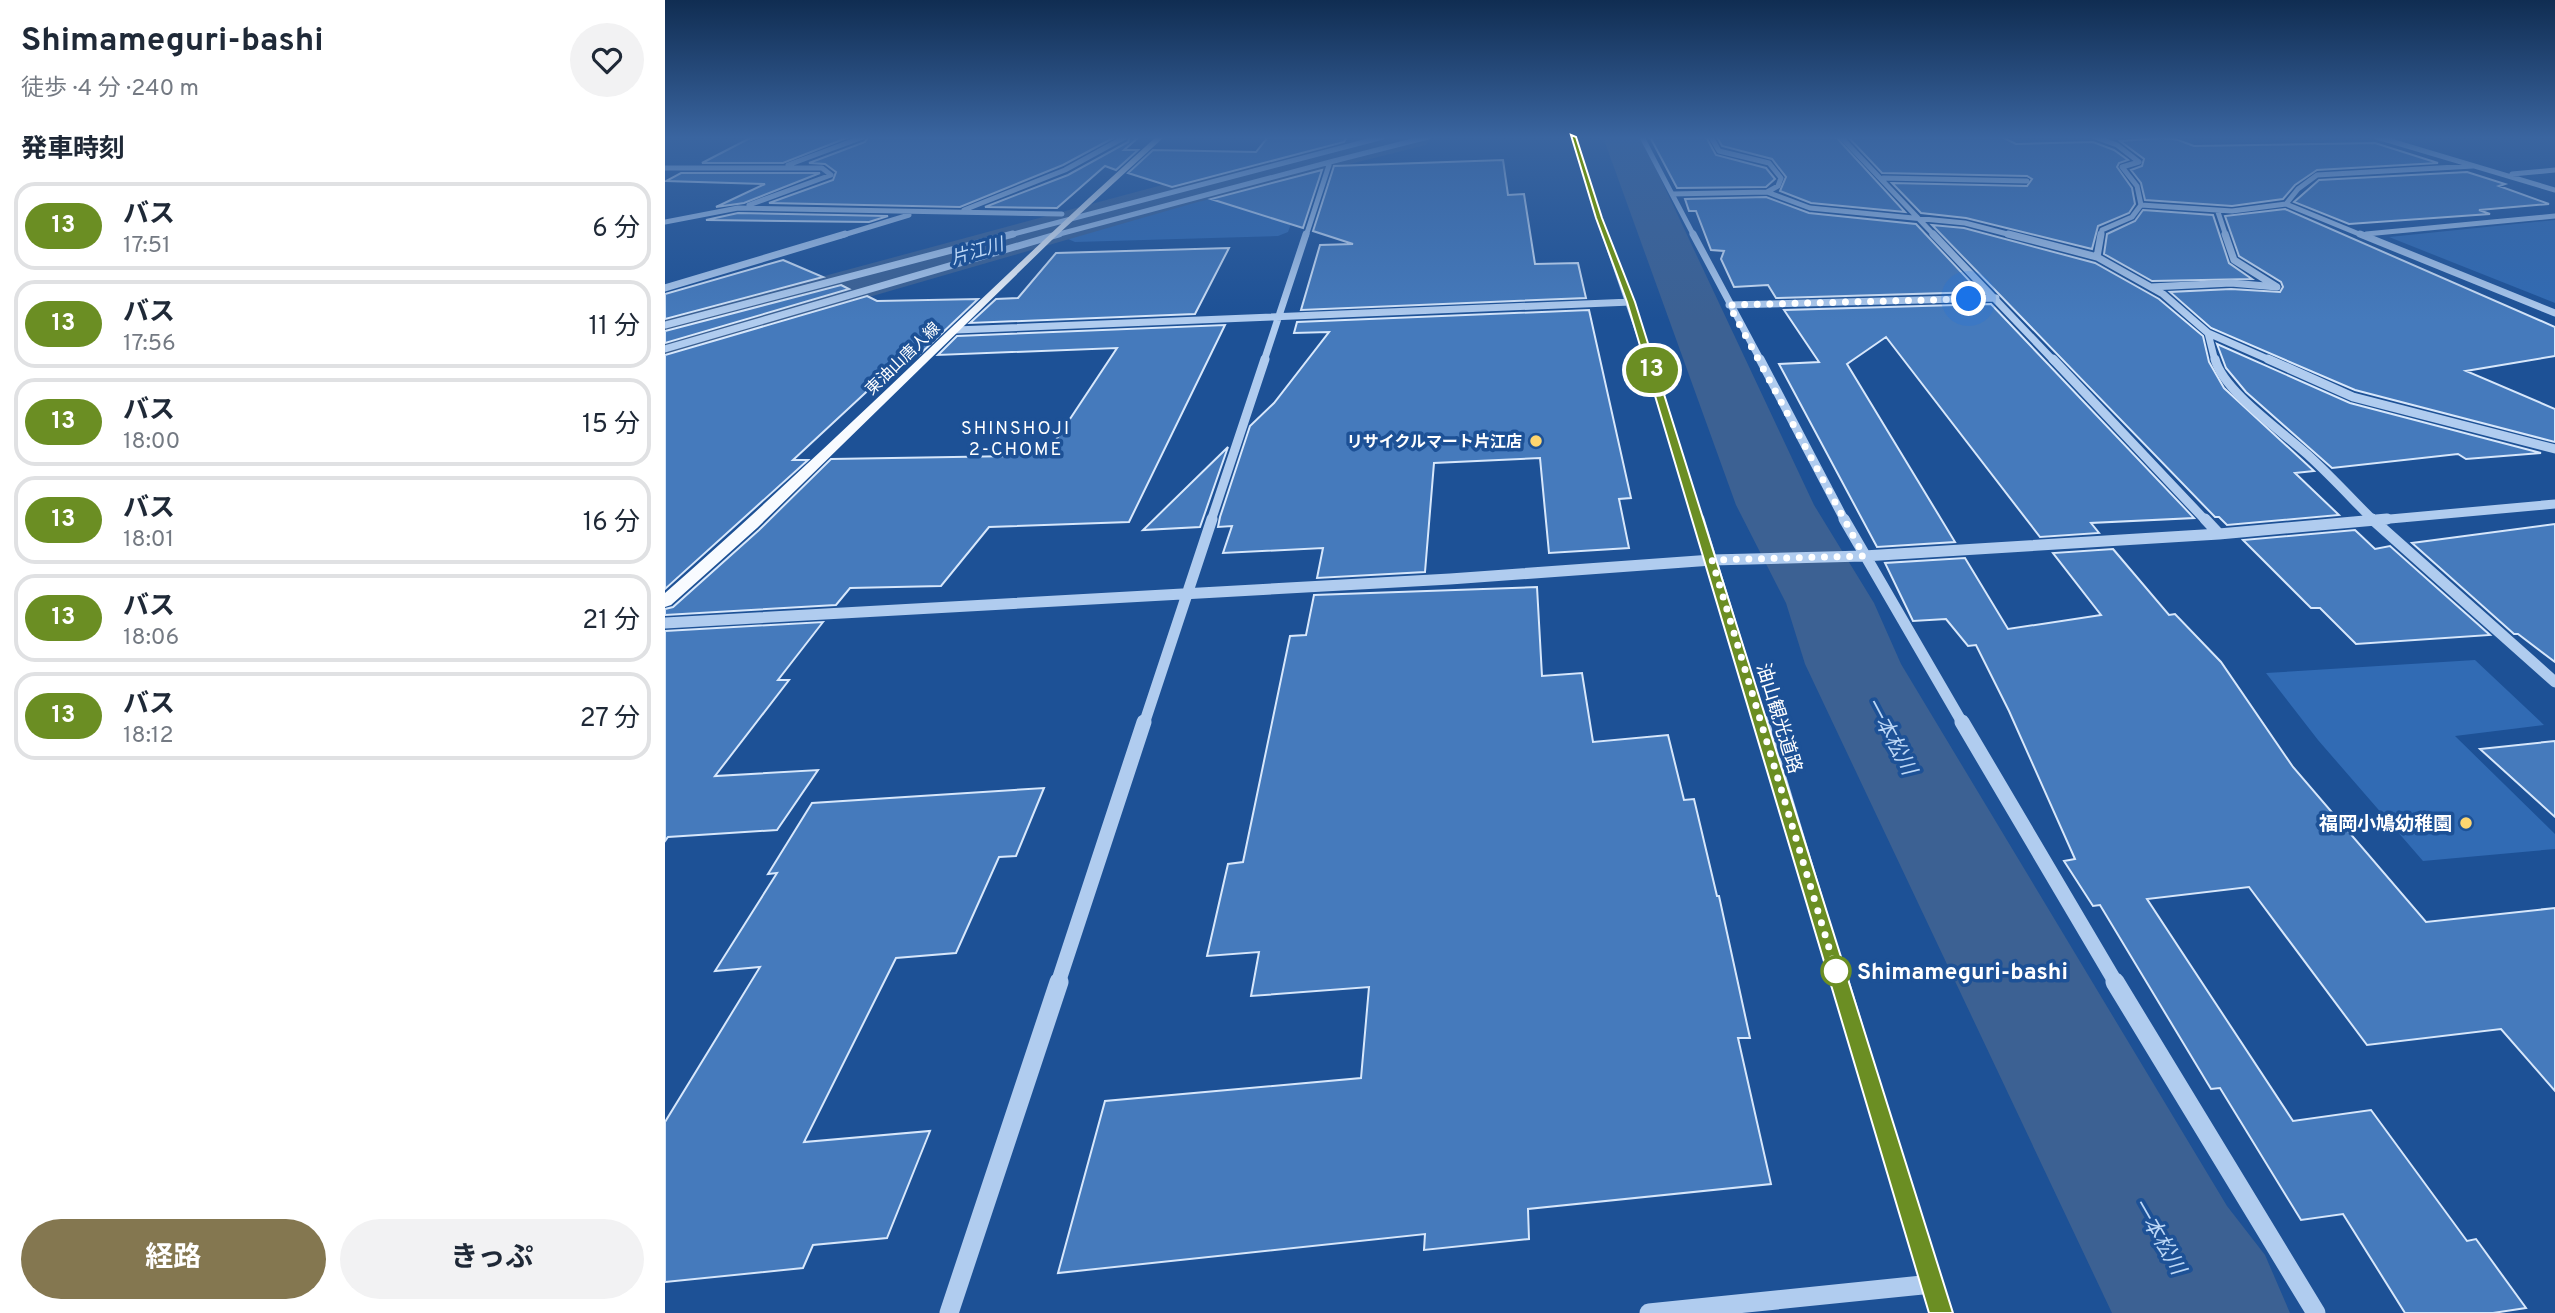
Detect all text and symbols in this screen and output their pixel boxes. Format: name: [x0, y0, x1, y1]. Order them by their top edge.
text: Shimameguri-bashi: [21, 21, 324, 63]
button: heart: [570, 23, 644, 97]
text: 徒歩 · 4 分 · 240 m: [21, 75, 199, 104]
text: 発車時刻: [21, 134, 125, 167]
text: バス: [123, 199, 175, 232]
text: 13: [52, 211, 76, 241]
text: 6 分: [592, 213, 640, 246]
text: 17:51: [123, 232, 171, 261]
water label: 片江川: [948, 233, 1008, 271]
your location: [1951, 281, 1986, 316]
text: バス: [123, 297, 175, 330]
text: 13: [52, 309, 76, 339]
text: 11 分: [588, 311, 640, 344]
street label: 東油山唐人線: [862, 319, 945, 400]
text: 17:56: [123, 330, 176, 359]
line badge: 13: [1621, 347, 1683, 393]
text: 13: [1640, 355, 1664, 385]
text: バス: [123, 395, 175, 428]
text: 13: [52, 407, 76, 437]
text: 15 分: [582, 409, 640, 442]
district label: SHINSHOJI 2-CHOME: [961, 418, 1071, 462]
text: 18:00: [123, 428, 180, 457]
place label: リサイクルマート片江店: [1347, 433, 1522, 453]
marker: リサイクルマート片江店: [1528, 433, 1544, 449]
text: バス: [123, 493, 175, 526]
text: 13: [52, 505, 76, 535]
text: 16 分: [583, 507, 640, 540]
text: 18:01: [123, 526, 174, 555]
text: バス: [123, 591, 175, 624]
text: 13: [52, 603, 76, 633]
text: 21 分: [582, 605, 640, 638]
text: 18:06: [123, 624, 179, 653]
street label: 油山観光道路: [1750, 661, 1806, 777]
text: バス: [123, 689, 175, 722]
water label: 一本松川: [1858, 693, 1922, 782]
text: 13: [52, 701, 76, 731]
text: 27 分: [580, 703, 640, 736]
text: 18:12: [123, 722, 173, 751]
place label: 福岡小鳩幼稚園: [2319, 813, 2452, 837]
marker: 福岡小鳩幼稚園: [2458, 815, 2474, 831]
marker: Shimameguri-bashi: [1821, 956, 1851, 986]
place label: Shimameguri-bashi: [1857, 959, 2068, 988]
water label: 一本松川: [2125, 1194, 2191, 1282]
button: 経路: [21, 1219, 326, 1299]
button: きっぷ: [340, 1219, 644, 1299]

